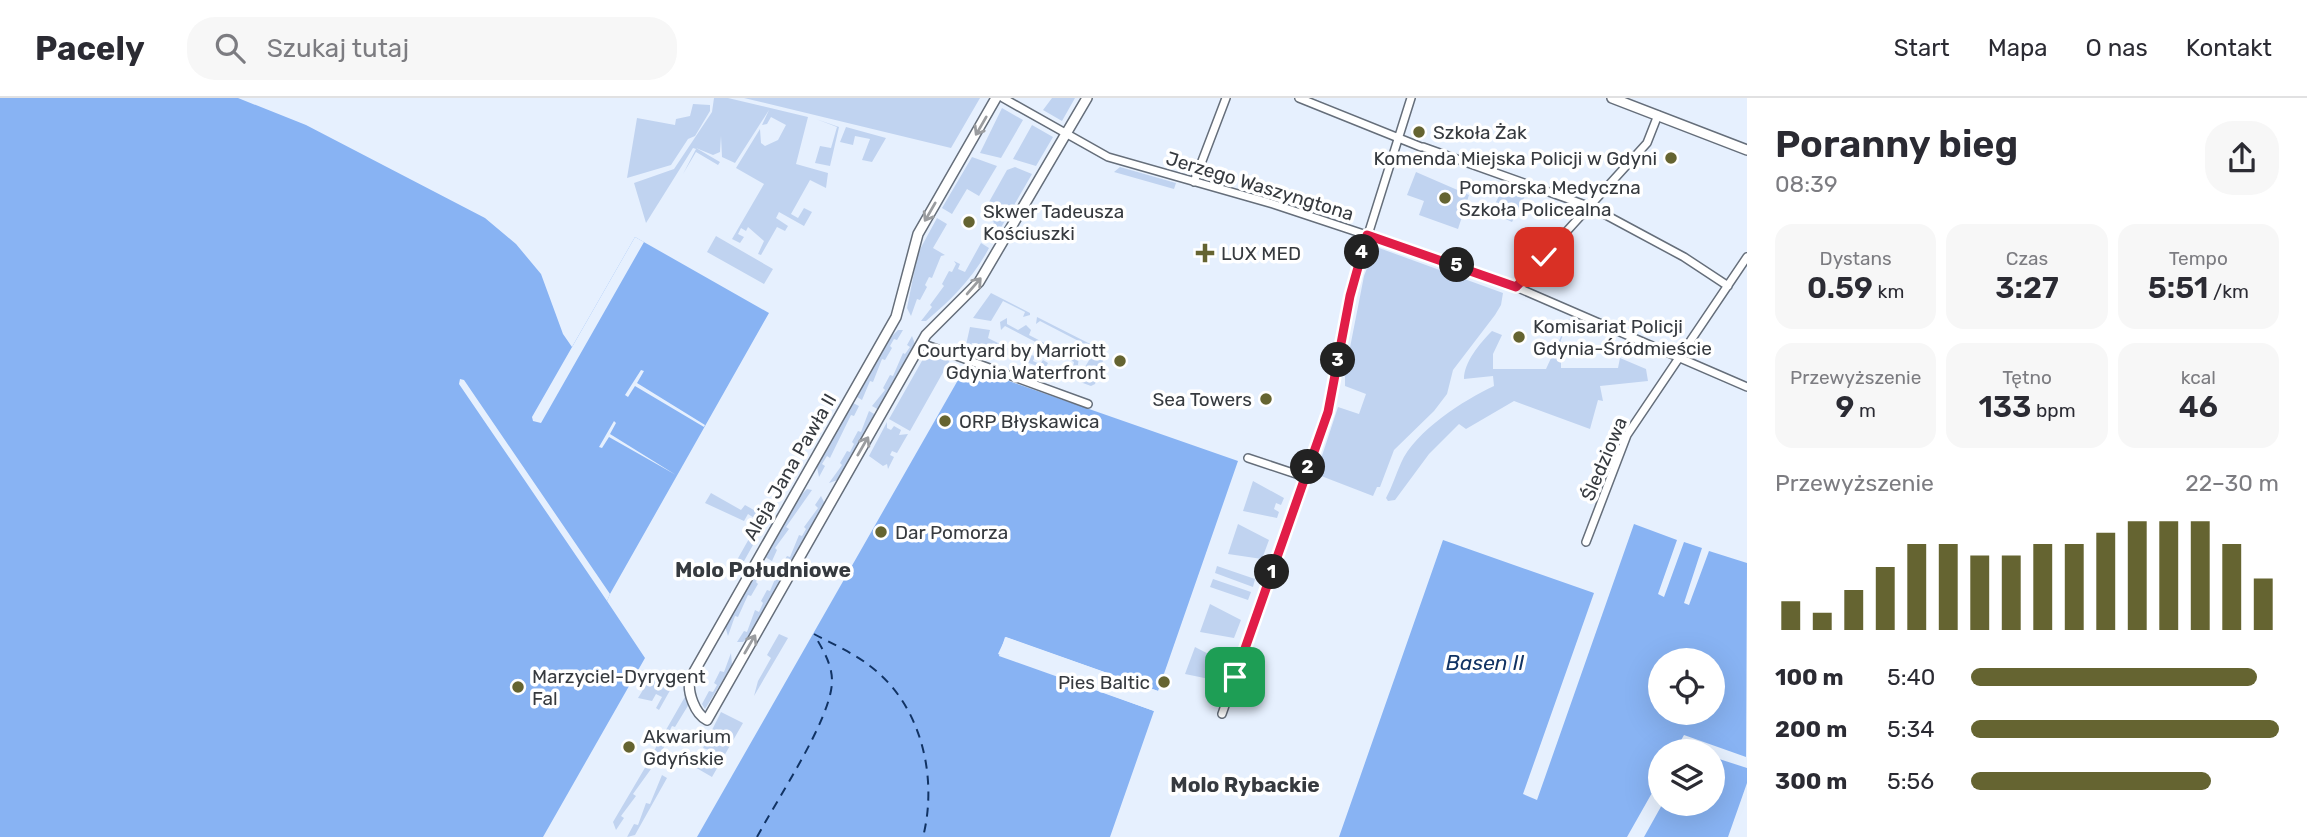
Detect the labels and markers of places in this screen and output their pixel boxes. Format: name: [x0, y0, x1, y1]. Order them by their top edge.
place label: Szkoła Żak: [1433, 121, 1527, 144]
marker: Szkoła Żak: [1411, 124, 1427, 140]
place label: Komenda Miejska Policji w Gdyni: [1374, 147, 1657, 170]
marker: Komenda Miejska Policji w Gdyni: [1663, 150, 1679, 166]
place label: Pomorska Medyczna Szkoła Policealna: [1459, 176, 1641, 221]
marker: Pomorska Medyczna Szkoła Policealna: [1437, 190, 1453, 206]
place label: Skwer Tadeusza Kościuszki: [983, 200, 1124, 245]
marker: Skwer Tadeusza Kościuszki: [961, 214, 977, 230]
pin: [1514, 227, 1574, 287]
pin: 4: [1344, 234, 1380, 270]
place label: LUX MED: [1221, 242, 1301, 265]
marker: LUX MED: [1195, 243, 1215, 263]
pin: 5: [1440, 248, 1474, 282]
place label: Komisariat Policji Gdynia-Śródmieście: [1533, 315, 1712, 360]
marker: Komisariat Policji Gdynia-Śródmieście: [1511, 329, 1527, 345]
place label: Courtyard by Marriott Gdynia Waterfront: [917, 339, 1107, 384]
pin: 3: [1320, 342, 1356, 378]
marker: Courtyard by Marriott Gdynia Waterfront: [1112, 353, 1128, 369]
place label: Sea Towers: [1153, 388, 1252, 411]
marker: Sea Towers: [1258, 391, 1274, 407]
place label: ORP Błyskawica: [959, 410, 1099, 433]
marker: ORP Błyskawica: [937, 413, 953, 429]
pin: 2: [1290, 450, 1326, 484]
place label: Dar Pomorza: [895, 521, 1008, 544]
marker: Dar Pomorza: [873, 524, 889, 540]
pin: 1: [1254, 554, 1290, 589]
pin: [1205, 647, 1265, 707]
place label: Marzyciel-Dyrygent Fal: [532, 665, 706, 710]
place label: Pies Baltic: [1058, 671, 1150, 694]
marker: Pies Baltic: [1156, 674, 1172, 690]
marker: Marzyciel-Dyrygent Fal: [510, 679, 526, 695]
place label: Akwarium Gdyńskie: [643, 725, 731, 770]
marker: Akwarium Gdyńskie: [621, 739, 637, 755]

